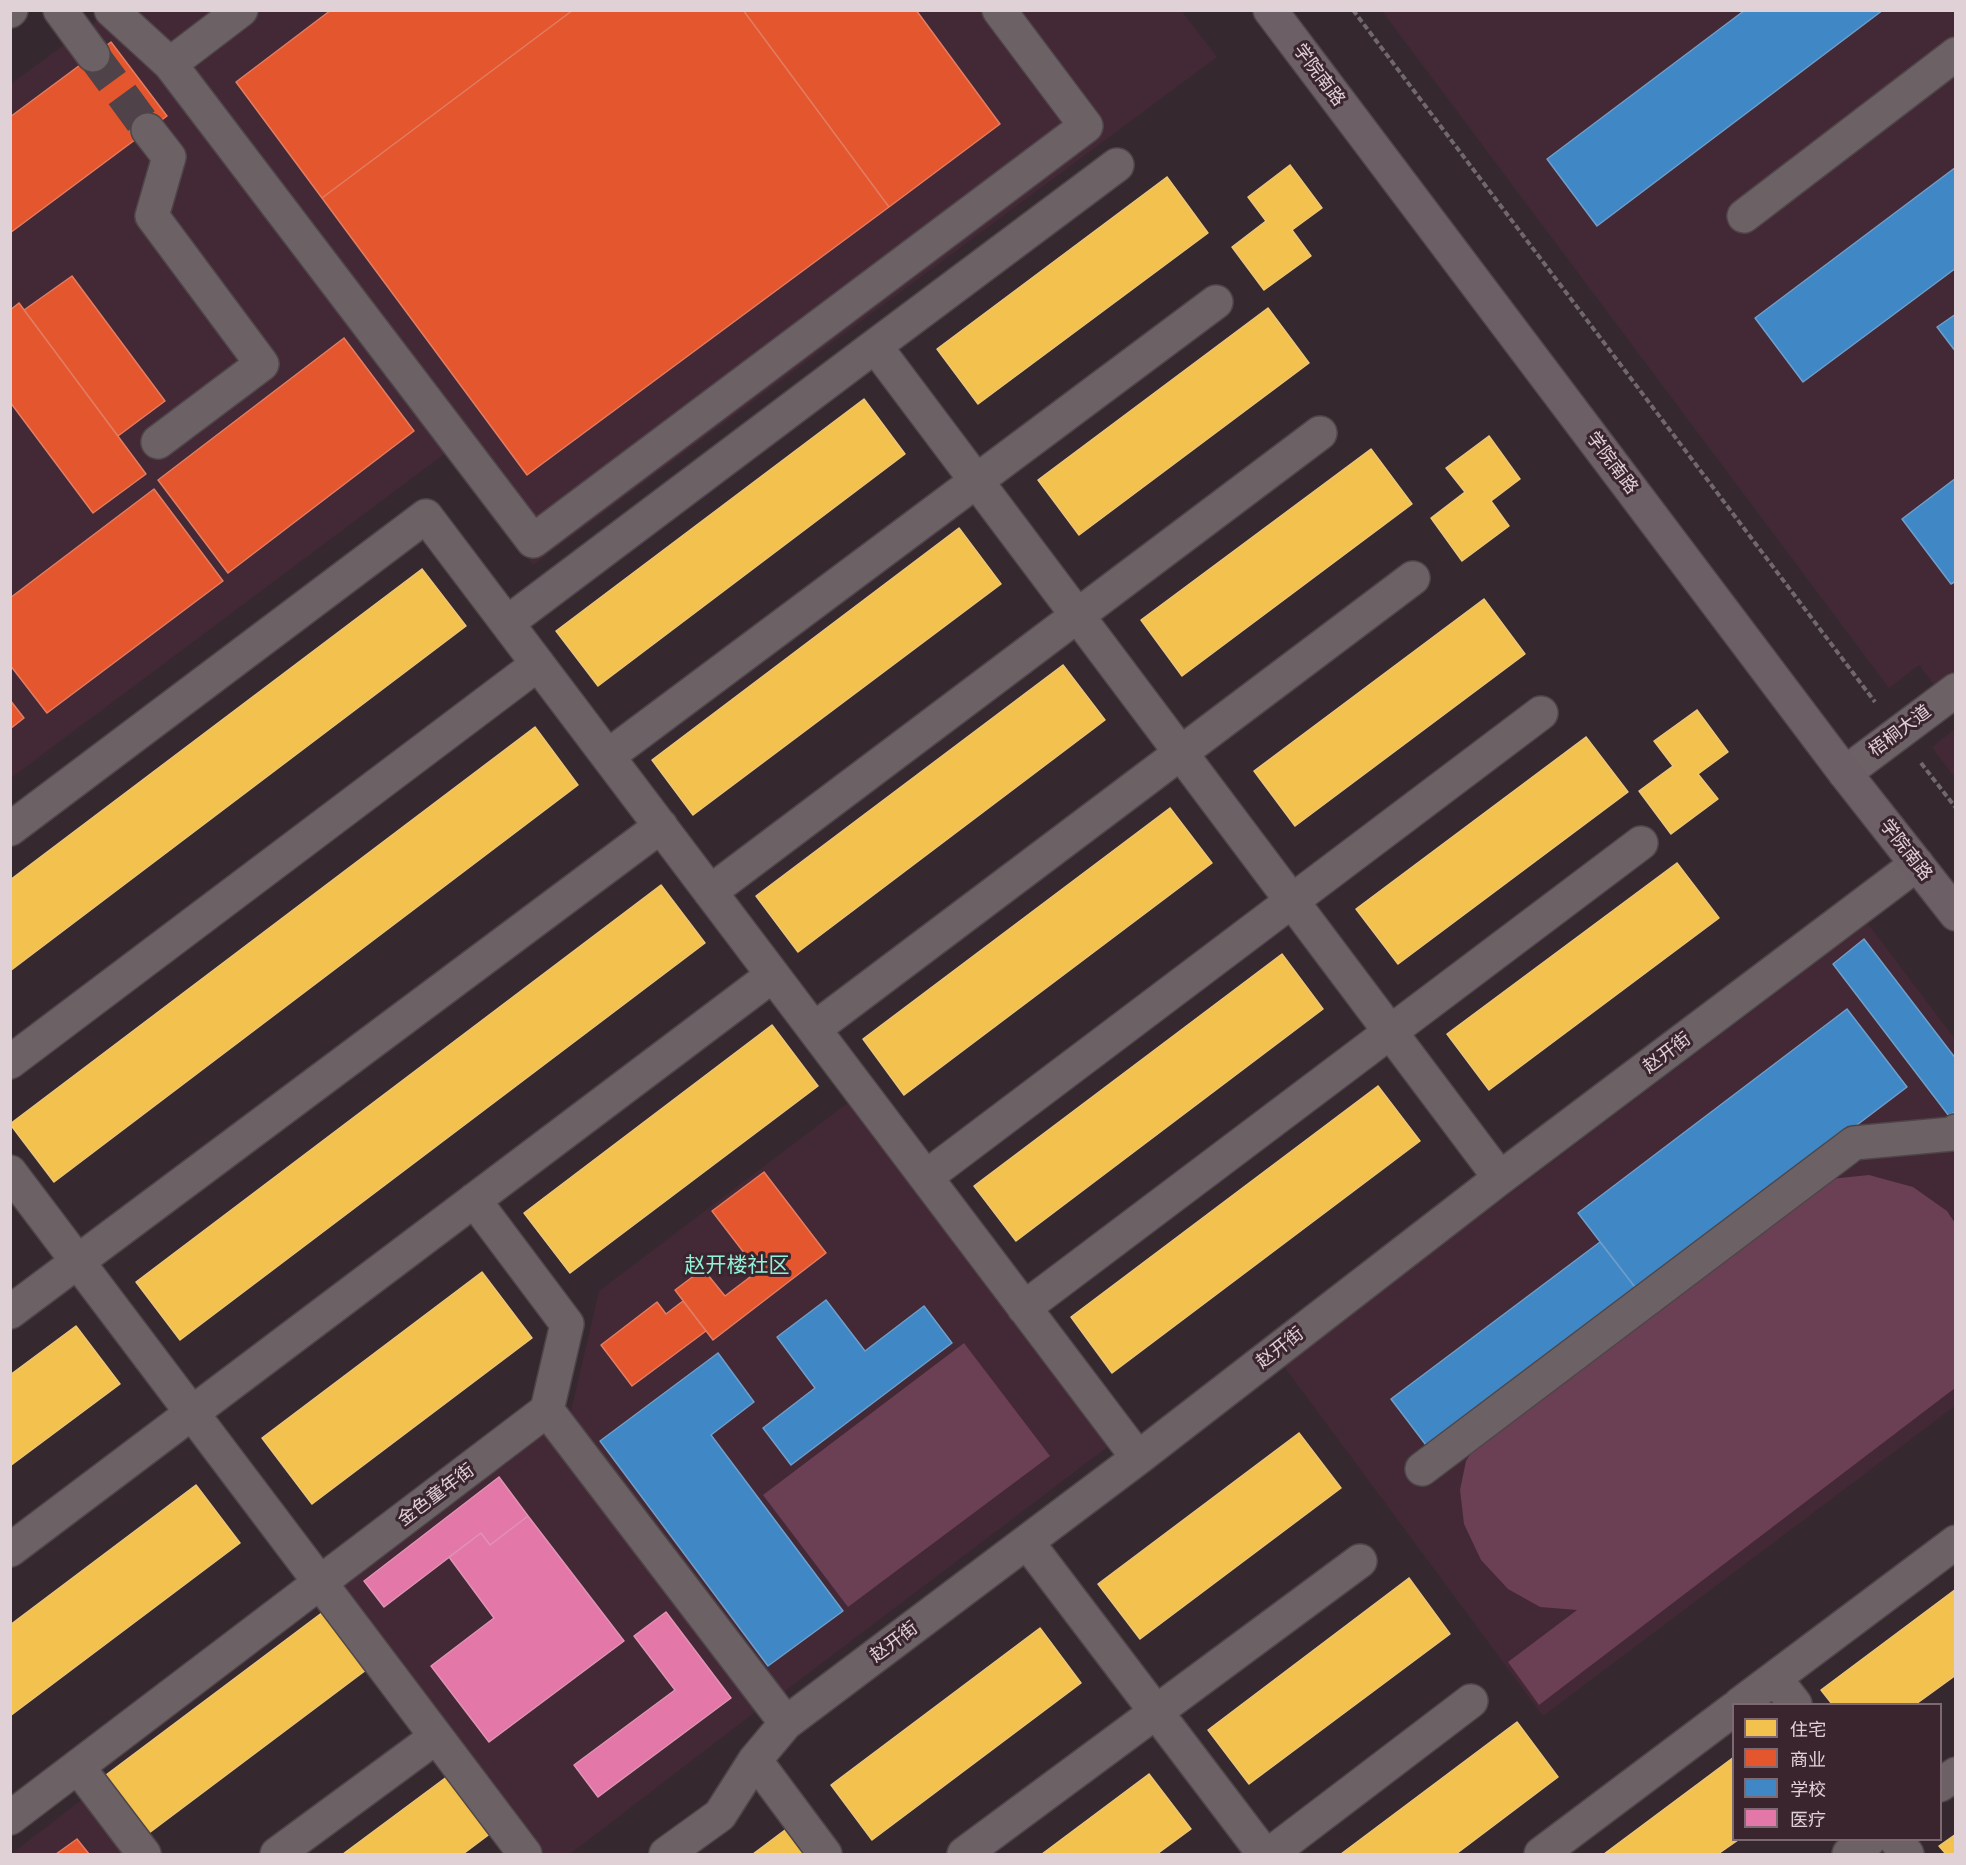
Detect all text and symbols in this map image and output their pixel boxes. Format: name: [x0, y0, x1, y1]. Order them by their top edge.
street label: 学院南路: [1289, 40, 1349, 110]
street label: 学院南路: [1582, 428, 1642, 498]
street label: 梧桐大道: [1865, 701, 1935, 761]
street label: 学院南路: [1875, 815, 1937, 885]
street label: 赵开街: [1639, 1028, 1695, 1078]
district label: 赵开楼社区: [685, 1253, 789, 1279]
street label: 赵开街: [1252, 1323, 1308, 1373]
street label: 金色童年街: [394, 1459, 478, 1531]
street label: 赵开街: [866, 1617, 922, 1667]
legend: [1732, 1703, 1942, 1841]
text: 住宅: [1790, 1720, 1826, 1740]
text: 商业: [1790, 1750, 1826, 1770]
text: 学校: [1790, 1780, 1826, 1800]
text: 医疗: [1790, 1810, 1826, 1830]

